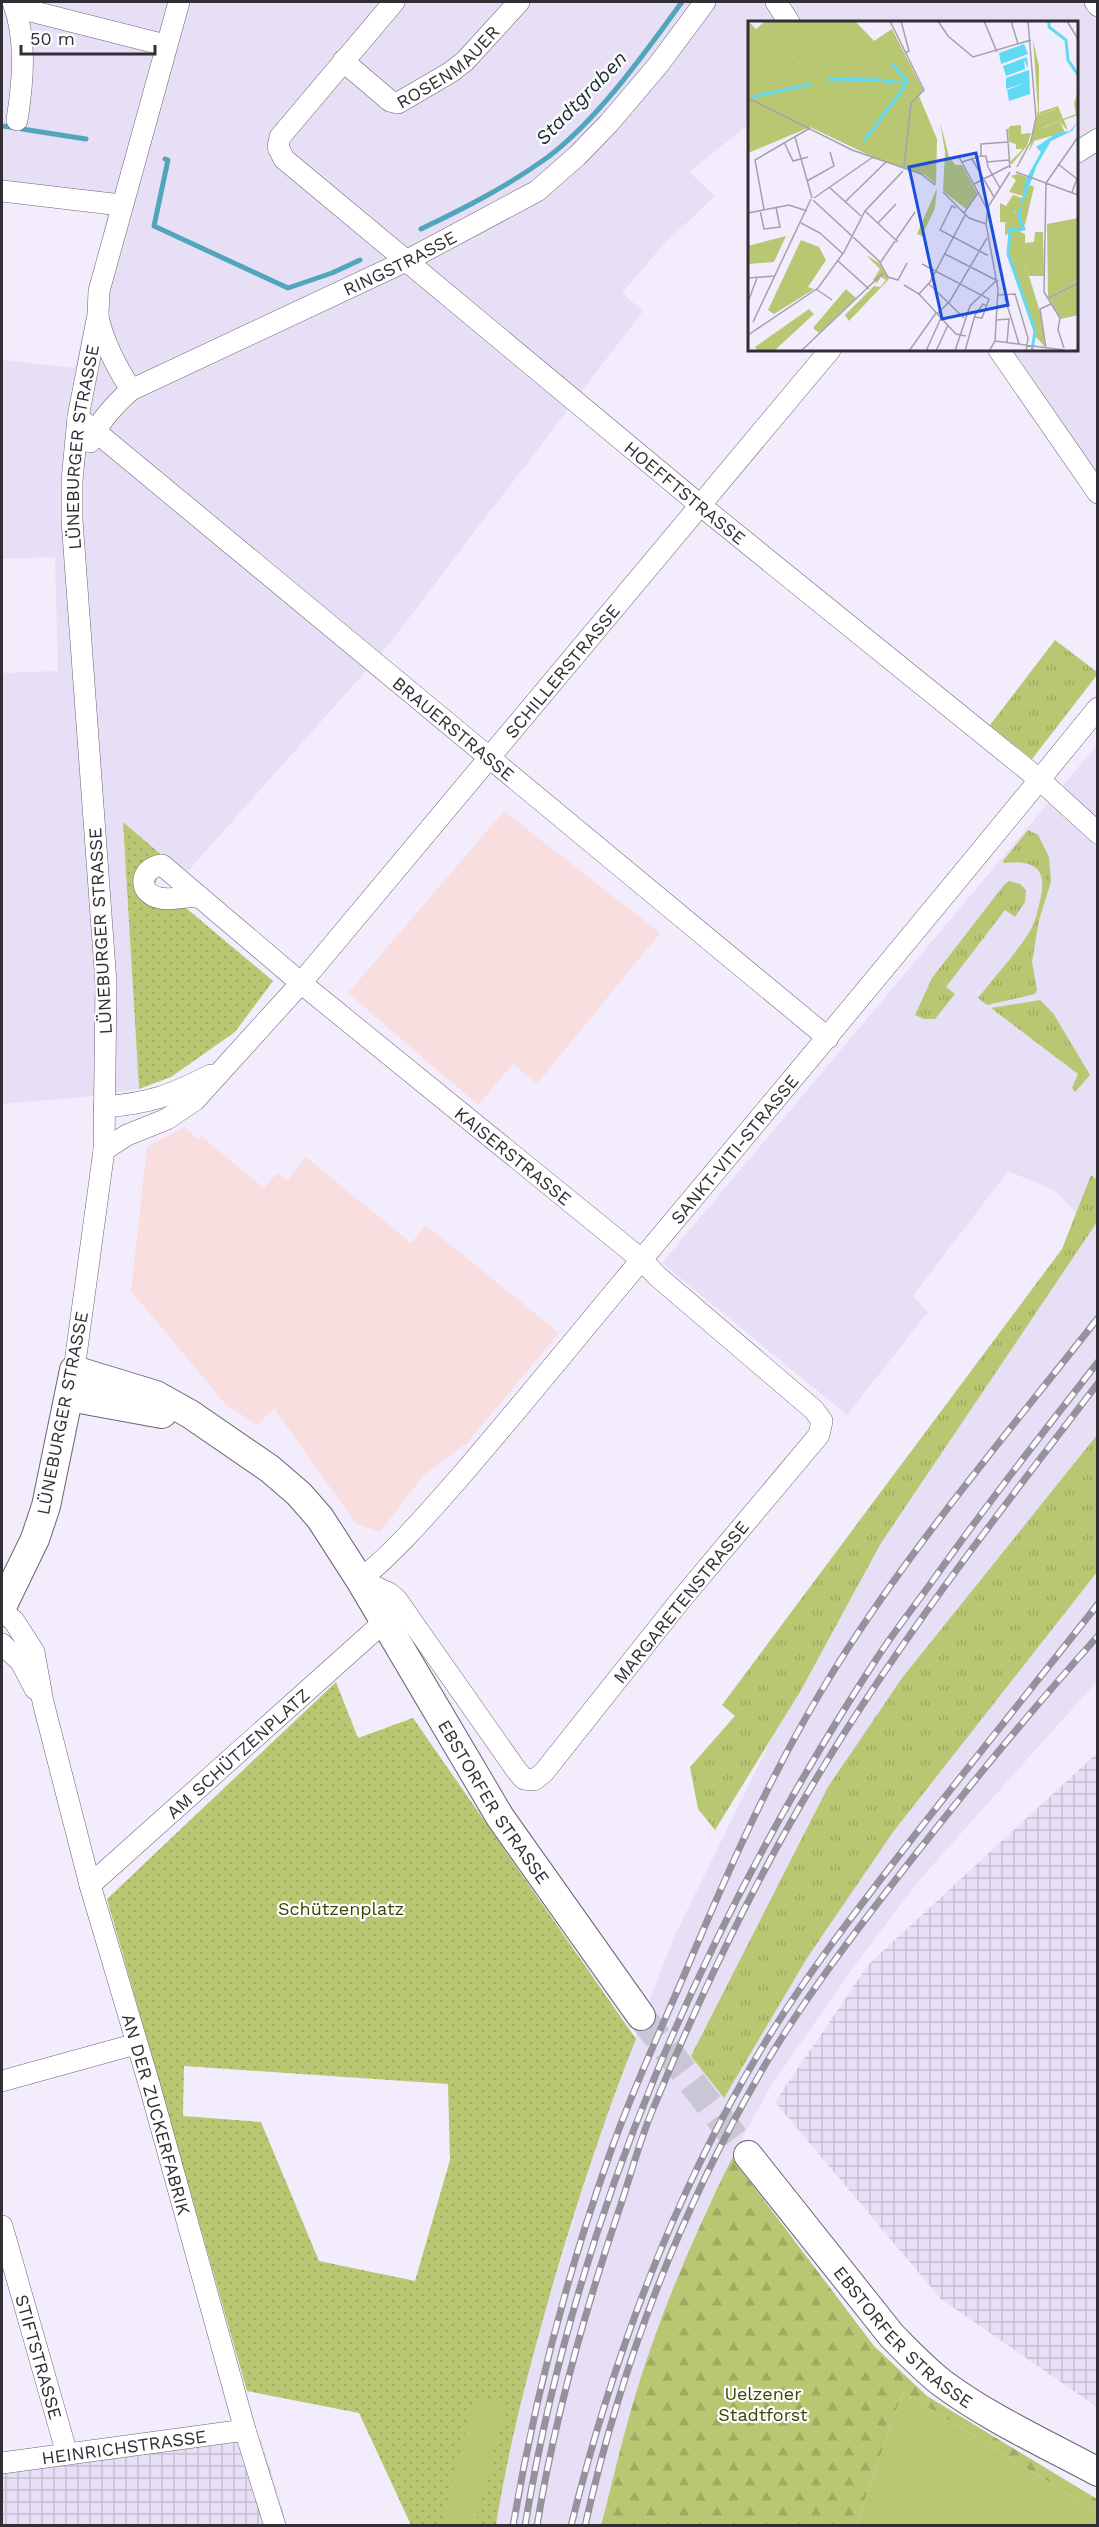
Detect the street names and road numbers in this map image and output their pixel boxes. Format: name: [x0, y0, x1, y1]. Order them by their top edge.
street label: ROSENMAUER: [392, 21, 503, 112]
street label: RINGSTRASSE: [340, 226, 460, 300]
street label: LÜNEBURGER STRASSE: [61, 342, 103, 551]
street label: HOEFFTSTRASSE: [620, 436, 750, 548]
street label: SCHILLERSTRASSE: [500, 600, 624, 742]
street label: BRAUERSTRASSE: [389, 672, 519, 785]
street label: LÜNEBURGER STRASSE: [84, 827, 116, 1035]
street label: SANKT-VITI-STRASSE: [666, 1070, 802, 1228]
street label: KAISERSTRASSE: [451, 1102, 576, 1209]
street label: LÜNEBURGER STRASSE: [32, 1309, 92, 1517]
street label: MARGARETENSTRASSE: [609, 1516, 753, 1688]
street label: AM SCHÜTZENPLATZ: [162, 1684, 313, 1822]
street label: EBSTORFER STRASSE: [434, 1715, 554, 1888]
street label: AN DER ZUCKERFABRIK: [118, 2011, 195, 2217]
street label: EBSTORFER STRASSE: [830, 2262, 977, 2412]
street label: STIFTSTRASSE: [12, 2292, 67, 2422]
street label: HEINRICHSTRASSE: [40, 2425, 208, 2468]

